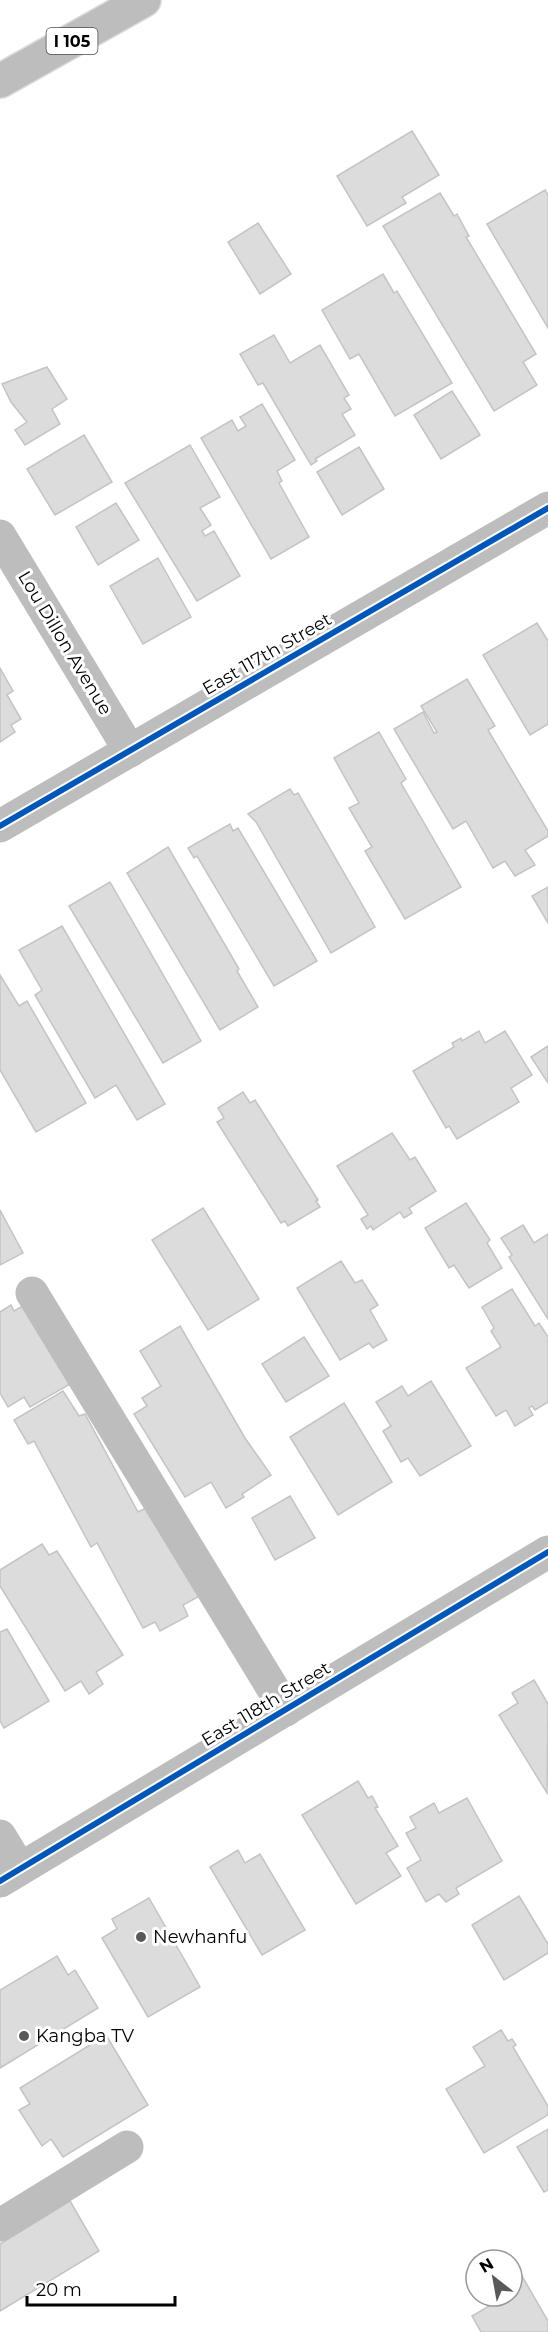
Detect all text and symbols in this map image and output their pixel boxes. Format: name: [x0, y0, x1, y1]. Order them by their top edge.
road number: I 105: [46, 28, 98, 54]
street label: Lou Dillon Avenue: [13, 567, 117, 719]
street label: East 117th Street: [199, 608, 335, 700]
street label: East 118th Street: [198, 1657, 334, 1751]
place label: Newhanfu: [153, 1926, 247, 1948]
marker: Newhanfu: [134, 1930, 148, 1944]
place label: Kangba TV: [36, 2025, 134, 2047]
marker: Kangba TV: [17, 2029, 31, 2043]
north arrow: [464, 2248, 524, 2308]
text: N: [476, 2254, 497, 2277]
scale bar: [27, 2269, 176, 2307]
text: 20 m: [36, 2279, 82, 2301]

